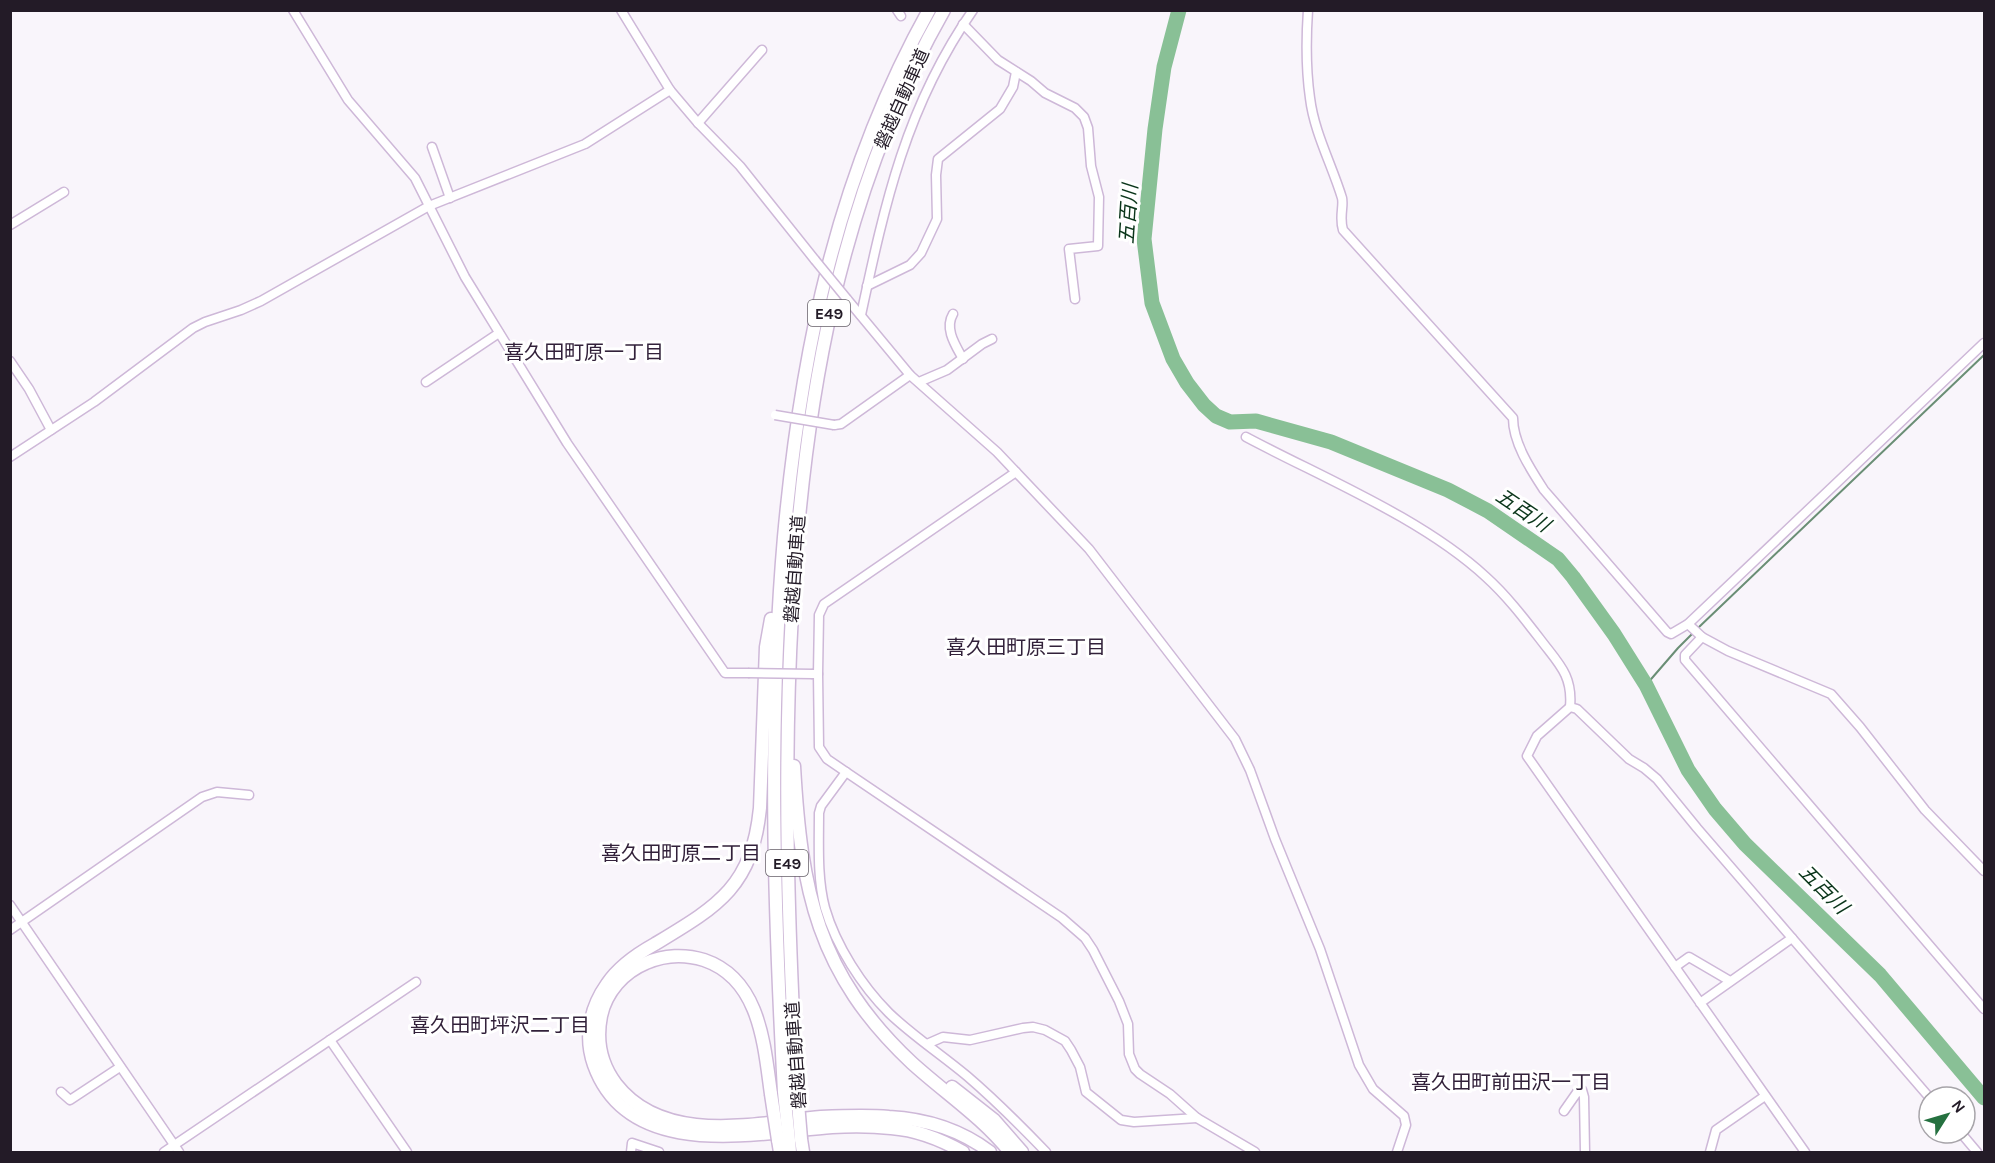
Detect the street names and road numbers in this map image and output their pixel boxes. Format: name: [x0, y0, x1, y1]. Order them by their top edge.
street label: 磐越自動車道: [870, 45, 934, 153]
road number: E49: [808, 300, 850, 326]
street label: 磐越自動車道: [780, 514, 810, 624]
road number: E49: [766, 850, 808, 876]
street label: 磐越自動車道: [781, 1000, 811, 1110]

